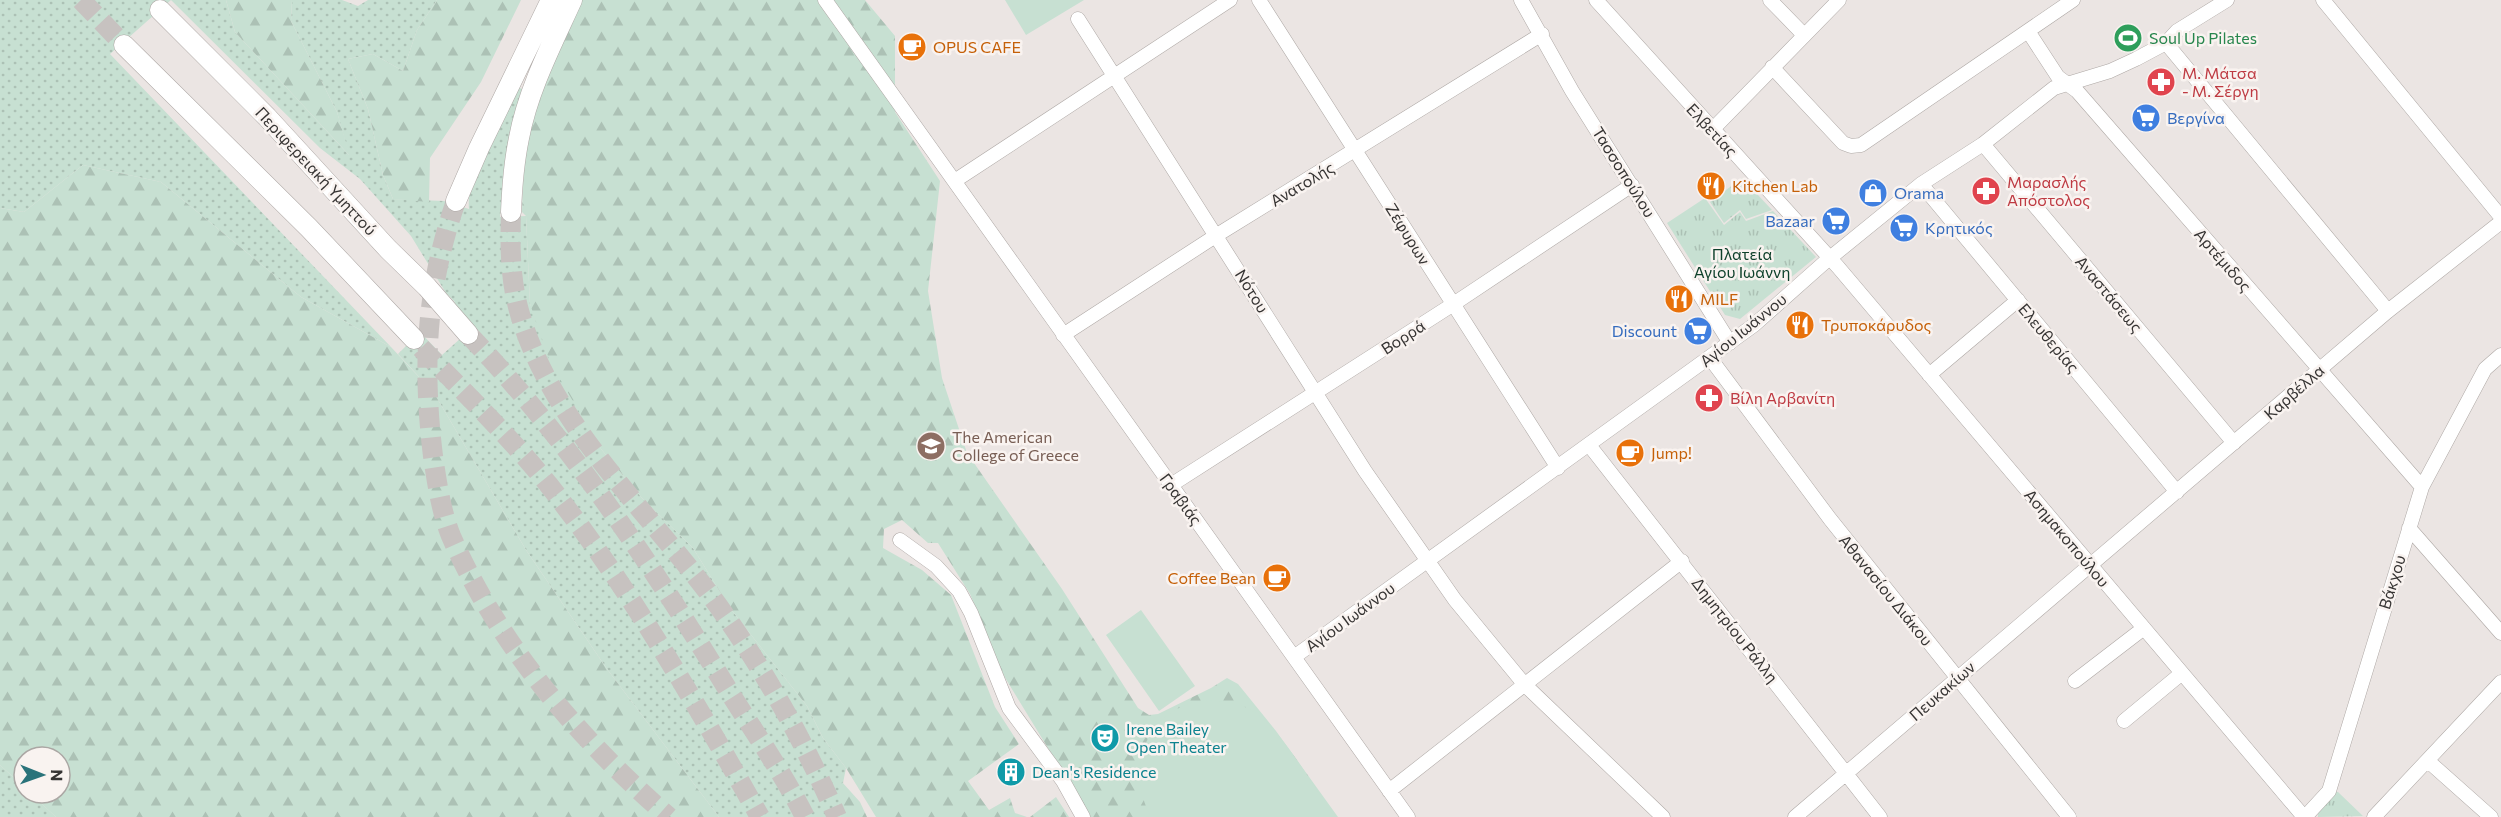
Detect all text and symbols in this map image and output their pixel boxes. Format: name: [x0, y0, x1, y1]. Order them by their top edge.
sports icon: Soul Up Pilates: [2112, 22, 2144, 54]
place label: Soul Up Pilates: [2149, 28, 2257, 47]
cafe icon: OPUS CAFE: [896, 31, 928, 63]
place label: OPUS CAFE: [933, 37, 1021, 56]
place label: Μ. Μάτσα - Μ. Σέργη: [2182, 63, 2259, 100]
pharmacy icon: Μ. Μάτσα - Μ. Σέργη: [2145, 66, 2177, 98]
street label: Ελβετίας: [1683, 99, 1742, 160]
supermarket icon: Βεργίνα: [2130, 102, 2162, 134]
street label: Περιφερειακή Υμηττού: [252, 103, 381, 239]
place label: Βεργίνα: [2167, 108, 2225, 127]
street label: Τασσοπούλου: [1589, 123, 1660, 220]
street label: Ανατολής: [1267, 157, 1337, 210]
restaurant icon: Kitchen Lab: [1695, 170, 1727, 202]
place label: Μαρασλής Απόστολος: [2007, 172, 2090, 209]
pharmacy icon: Μαρασλής Απόστολος: [1970, 175, 2002, 207]
place label: Kitchen Lab: [1732, 176, 1818, 195]
shop icon: Orama: [1857, 177, 1889, 209]
place label: Orama: [1894, 183, 1944, 202]
street label: Ζέφυρων: [1382, 200, 1435, 268]
supermarket icon: Bazaar: [1820, 205, 1852, 237]
place label: Bazaar: [1765, 211, 1816, 230]
supermarket icon: Κρητικός: [1888, 212, 1920, 244]
place label: Κρητικός: [1925, 218, 1993, 237]
street label: Αρτέμιδος: [2191, 224, 2256, 295]
park label: Πλατεία Αγίου Ιωάννη: [1694, 244, 1790, 281]
street label: Αναστάσεως: [2072, 252, 2147, 336]
street label: Νότου: [1232, 265, 1273, 316]
restaurant icon: MILF: [1663, 283, 1695, 315]
street label: Αγίου Ιωάννου: [1696, 289, 1790, 370]
place label: MILF: [1700, 289, 1738, 308]
street label: Ελευθερίας: [2015, 299, 2084, 376]
restaurant icon: Τρυποκάρυδος: [1784, 309, 1816, 341]
street label: Βορρά: [1377, 315, 1428, 358]
supermarket icon: Discount: [1682, 315, 1714, 347]
place label: Τρυποκάρυδος: [1821, 315, 1932, 334]
place label: Discount: [1612, 321, 1677, 340]
street label: Καρβέλλα: [2260, 360, 2328, 423]
pharmacy icon: Βίλη Αρβανίτη: [1693, 382, 1725, 414]
place label: Βίλη Αρβανίτη: [1730, 388, 1835, 407]
place label: The American College of Greece: [952, 427, 1079, 464]
school or university icon: The American College of Greece: [915, 430, 947, 462]
cafe icon: Jump!: [1614, 437, 1646, 469]
place label: Jump!: [1651, 443, 1692, 462]
street label: Γραβιάς: [1156, 469, 1206, 528]
street label: Ασημακοπούλου: [2021, 485, 2114, 590]
street label: Αθανασίου Διάκου: [1836, 530, 1937, 649]
street label: Βάκχου: [2374, 552, 2409, 611]
cafe icon: Coffee Bean: [1261, 562, 1293, 594]
place label: Coffee Bean: [1167, 568, 1256, 587]
street label: Δημητρίου Ράλλη: [1688, 573, 1782, 686]
street label: Αγίου Ιωάννου: [1301, 578, 1398, 655]
street label: Πευκακίων: [1905, 657, 1978, 724]
place label: Irene Bailey Open Theater: [1126, 719, 1227, 756]
theatre icon: Irene Bailey Open Theater: [1089, 722, 1121, 754]
north arrow: [12, 745, 72, 805]
building icon: Dean's Residence: [995, 756, 1027, 788]
place label: Dean's Residence: [1032, 762, 1157, 781]
text: N: [48, 769, 67, 781]

